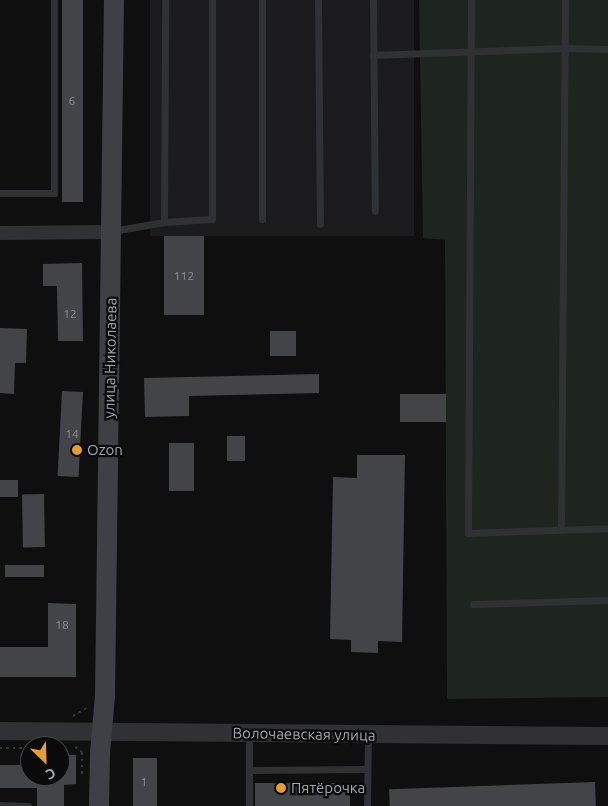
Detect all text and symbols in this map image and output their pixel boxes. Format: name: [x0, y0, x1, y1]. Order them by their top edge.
house number: 6: [69, 94, 75, 108]
house number: 112: [174, 269, 194, 283]
street label: улица Николаева: [100, 297, 120, 419]
house number: 12: [63, 307, 77, 321]
house number: 14: [65, 427, 79, 441]
place label: Ozon: [87, 441, 123, 459]
marker: Ozon: [71, 444, 83, 456]
house number: 18: [55, 618, 69, 632]
street label: Волочаевская улица: [232, 724, 376, 744]
north arrow: [20, 736, 70, 786]
text: С: [43, 765, 58, 783]
house number: 1: [141, 775, 147, 789]
place label: Пятёрочка: [291, 779, 365, 797]
marker: Пятёрочка: [275, 782, 287, 794]

